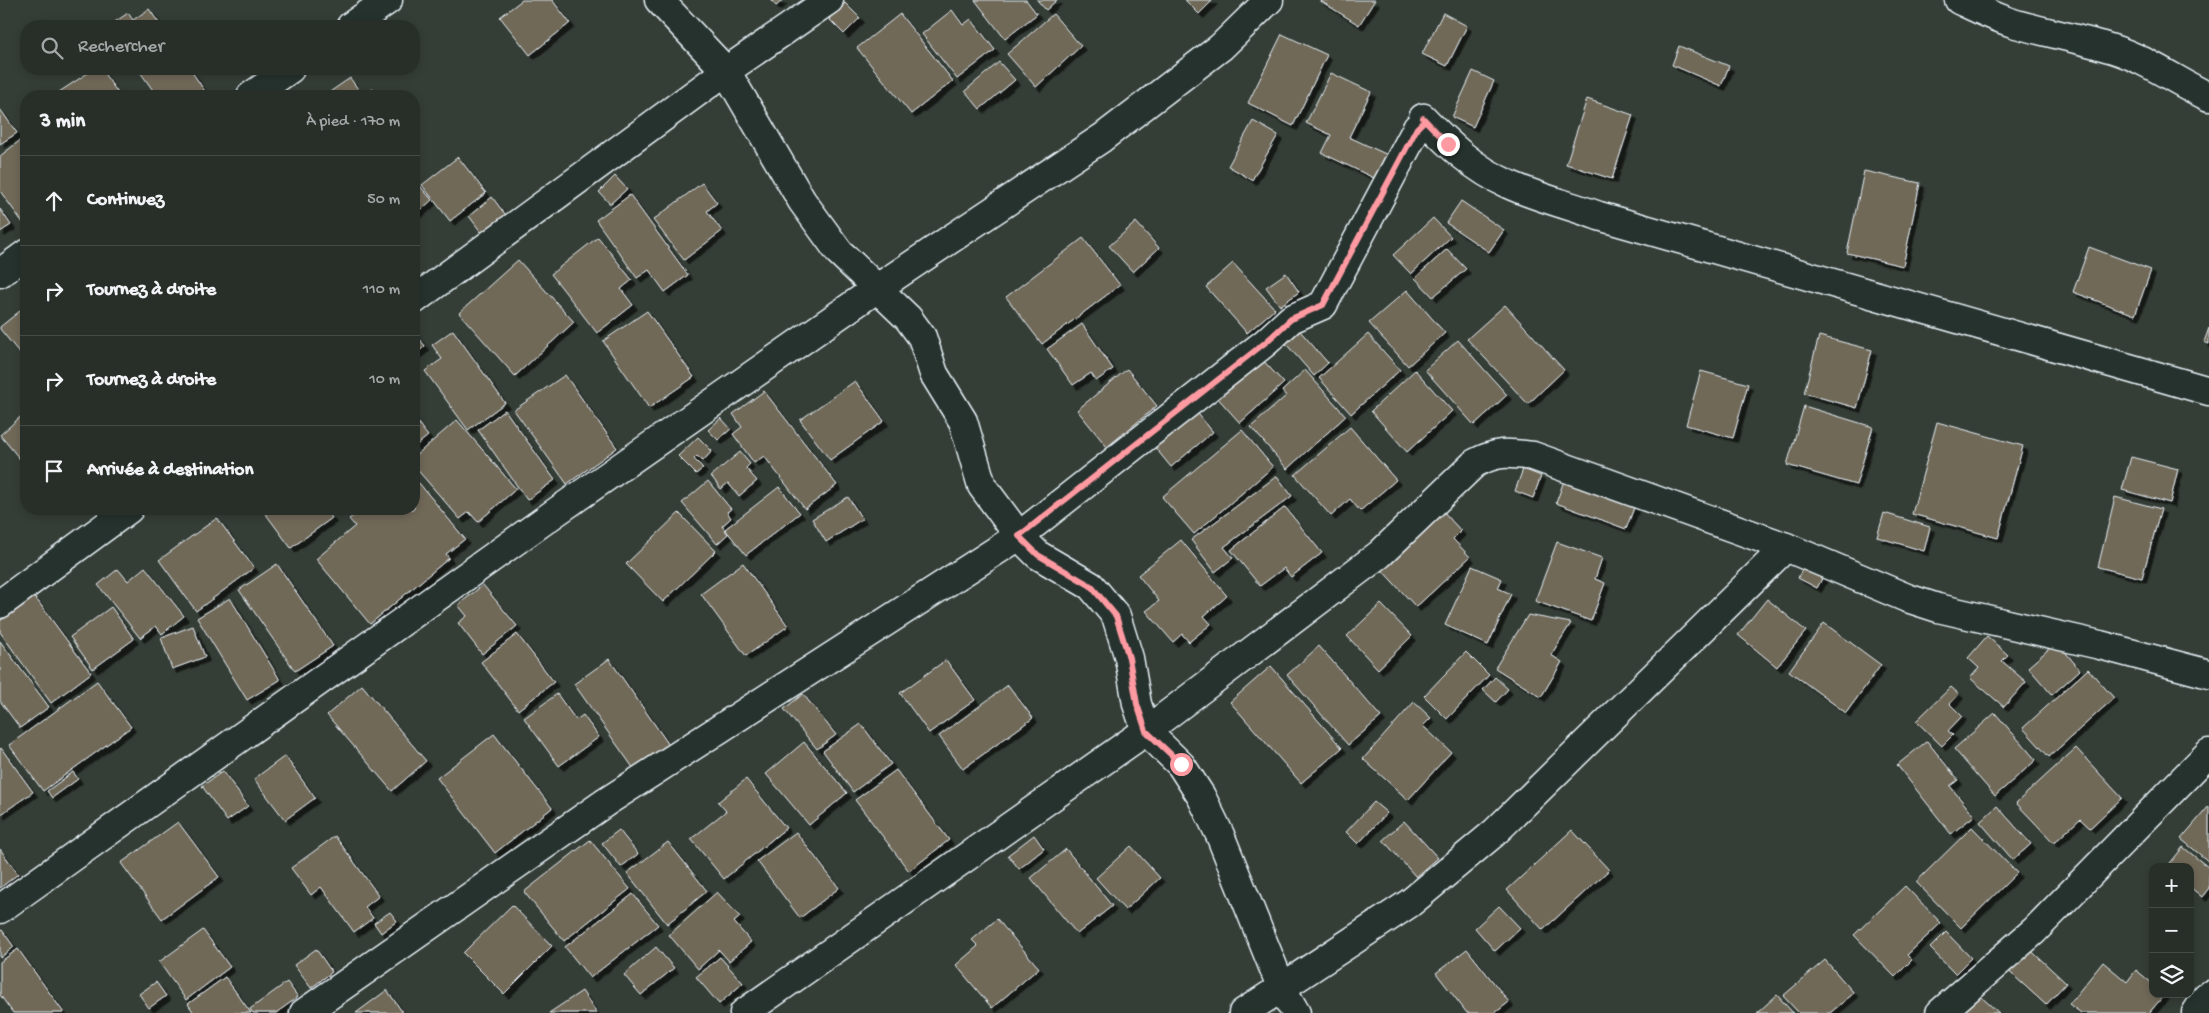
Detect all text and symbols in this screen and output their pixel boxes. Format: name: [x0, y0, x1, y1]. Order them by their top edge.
search box: [20, 20, 420, 75]
icon: search: [38, 34, 66, 62]
text: Rechercher: [78, 36, 164, 59]
text: 3 min: [40, 110, 85, 135]
text: À pied · 170 m: [306, 113, 400, 132]
route end: [1437, 133, 1460, 156]
icon: ahead: [40, 187, 68, 215]
text: Continuez: [87, 189, 164, 212]
text: 50 m: [367, 191, 400, 210]
icon: right: [40, 277, 68, 305]
text: Tournez à droite: [87, 279, 216, 302]
text: 110 m: [363, 281, 400, 300]
icon: right: [40, 367, 68, 395]
text: Tournez à droite: [87, 369, 216, 392]
text: 10 m: [369, 371, 400, 390]
icon: arrive: [40, 457, 68, 485]
text: Arrivée à destination: [87, 459, 253, 482]
route start: [1170, 753, 1193, 776]
map controls: [2149, 863, 2194, 998]
button: +: [2149, 863, 2194, 908]
button: −: [2149, 908, 2194, 953]
button: layers: [2149, 953, 2194, 998]

